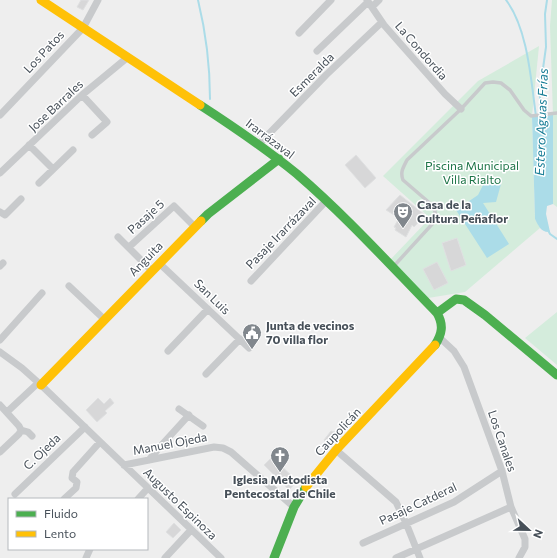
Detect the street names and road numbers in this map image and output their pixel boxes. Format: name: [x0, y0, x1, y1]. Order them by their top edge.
street label: La Condordia: [393, 18, 451, 82]
street label: Los Patos: [20, 27, 66, 75]
street label: Esmeralda: [286, 49, 336, 99]
street label: Jose Barrales: [25, 77, 86, 135]
street label: Irarrázaval: [243, 115, 298, 161]
street label: Pasaje Irarrázaval: [242, 193, 318, 271]
street label: Pasaje 5: [124, 196, 166, 236]
street label: Anguita: [125, 238, 165, 279]
street label: San Luis: [192, 276, 234, 317]
street label: Caupolicán: [311, 404, 363, 458]
street label: Los Canales: [486, 408, 520, 473]
street label: Manuel Ojeda: [132, 429, 208, 457]
street label: C. Ojeda: [20, 430, 63, 472]
street label: Augusto Espinoza: [141, 465, 220, 542]
street label: Pasaje Catderal: [377, 479, 459, 527]

